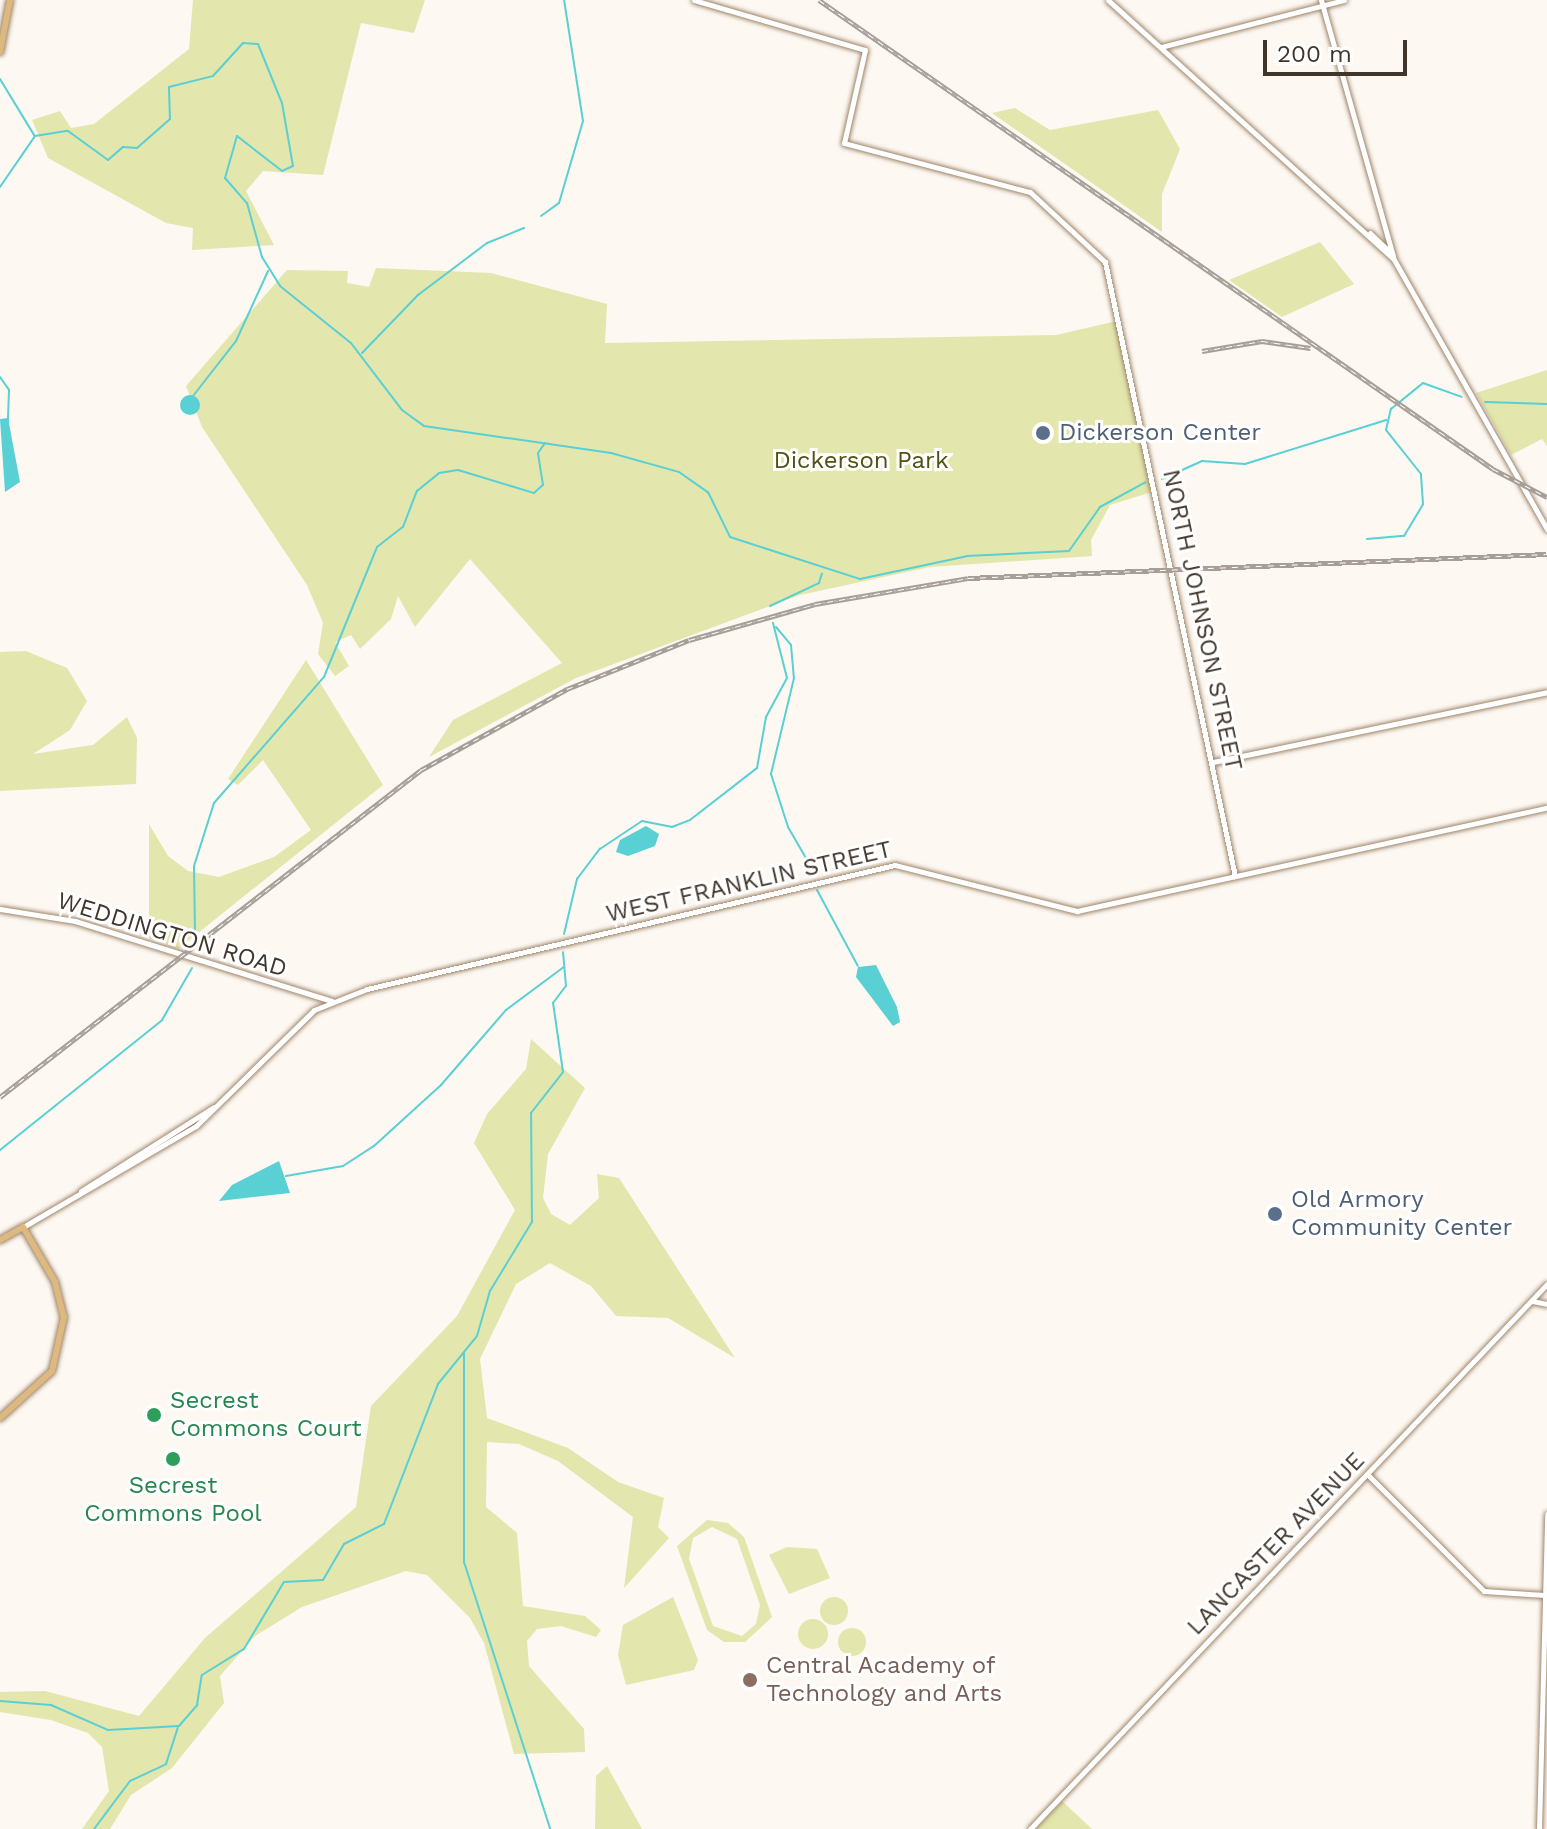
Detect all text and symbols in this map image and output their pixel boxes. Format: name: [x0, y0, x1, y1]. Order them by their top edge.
scale bar: [1267, 24, 1411, 74]
text: 200 m: [1277, 40, 1352, 68]
place label: Dickerson Center: [1059, 419, 1261, 447]
marker: Dickerson Center: [1034, 424, 1052, 442]
park label: Dickerson Park: [773, 447, 949, 475]
street label: NORTH JOHNSON STREET: [1156, 467, 1248, 773]
street label: WEST FRANKLIN STREET: [603, 835, 895, 929]
street label: WEDDINGTON ROAD: [54, 886, 290, 984]
place label: Old Armory Community Center: [1291, 1186, 1513, 1242]
marker: Old Armory Community Center: [1266, 1205, 1284, 1223]
place label: Secrest Commons Court: [170, 1387, 361, 1443]
marker: Secrest Commons Court: [145, 1406, 163, 1424]
street label: LANCASTER AVENUE: [1181, 1446, 1371, 1642]
marker: Secrest Commons Pool: [164, 1450, 182, 1468]
place label: Secrest Commons Pool: [84, 1472, 262, 1528]
place label: Central Academy of Technology and Arts: [766, 1652, 1004, 1708]
marker: Central Academy of Technology and Arts: [741, 1671, 759, 1689]

